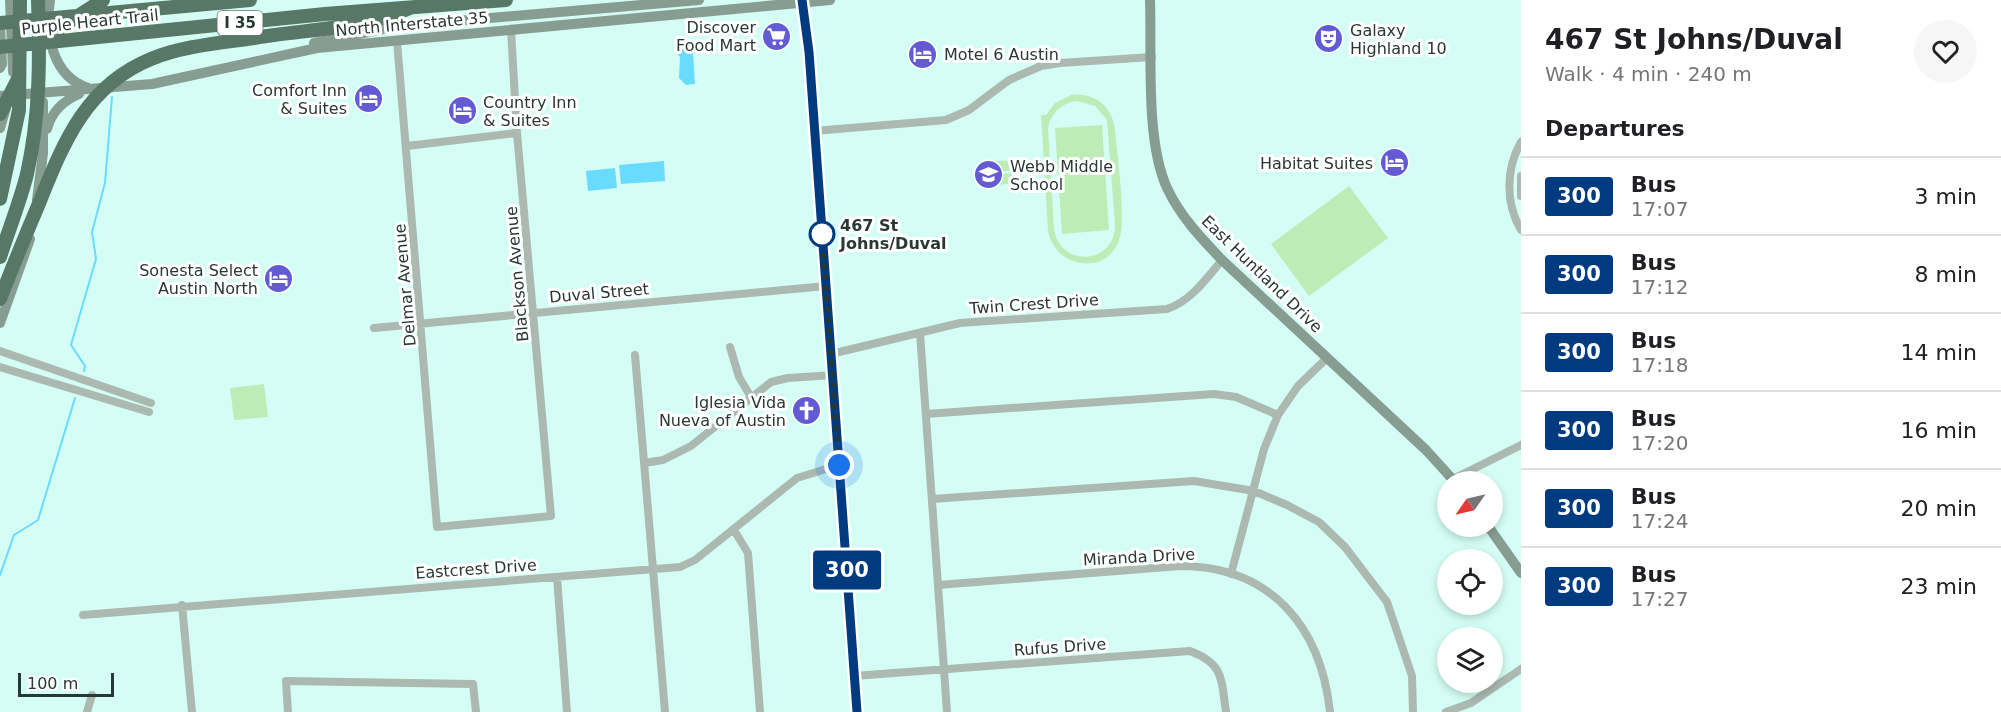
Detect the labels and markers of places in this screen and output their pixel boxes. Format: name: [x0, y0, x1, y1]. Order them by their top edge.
place label: Discover Food Mart: [676, 18, 756, 55]
supermarket icon: Discover Food Mart: [761, 20, 793, 52]
place label: Galaxy Highland 10: [1350, 21, 1447, 58]
theatre icon: Galaxy Highland 10: [1313, 23, 1345, 55]
hotel icon: Motel 6 Austin: [907, 38, 939, 70]
place label: Motel 6 Austin: [944, 45, 1059, 64]
place label: Comfort Inn & Suites: [252, 81, 347, 118]
hotel icon: Comfort Inn & Suites: [352, 83, 384, 115]
place label: Country Inn & Suites: [483, 93, 577, 130]
hotel icon: Country Inn & Suites: [446, 95, 478, 127]
hotel icon: Habitat Suites: [1378, 147, 1410, 179]
place label: Habitat Suites: [1260, 154, 1373, 173]
place label: Webb Middle School: [1010, 157, 1113, 194]
school or university icon: Webb Middle School: [973, 159, 1005, 191]
place label: 467 St Johns/Duval: [839, 216, 946, 253]
marker: 467 St Johns/Duval: [809, 221, 835, 247]
place label: Sonesta Select Austin North: [139, 261, 258, 298]
hotel icon: Sonesta Select Austin North: [263, 263, 295, 295]
place label: Iglesia Vida Nueva of Austin: [659, 393, 786, 430]
church icon: Iglesia Vida Nueva of Austin: [791, 395, 823, 427]

